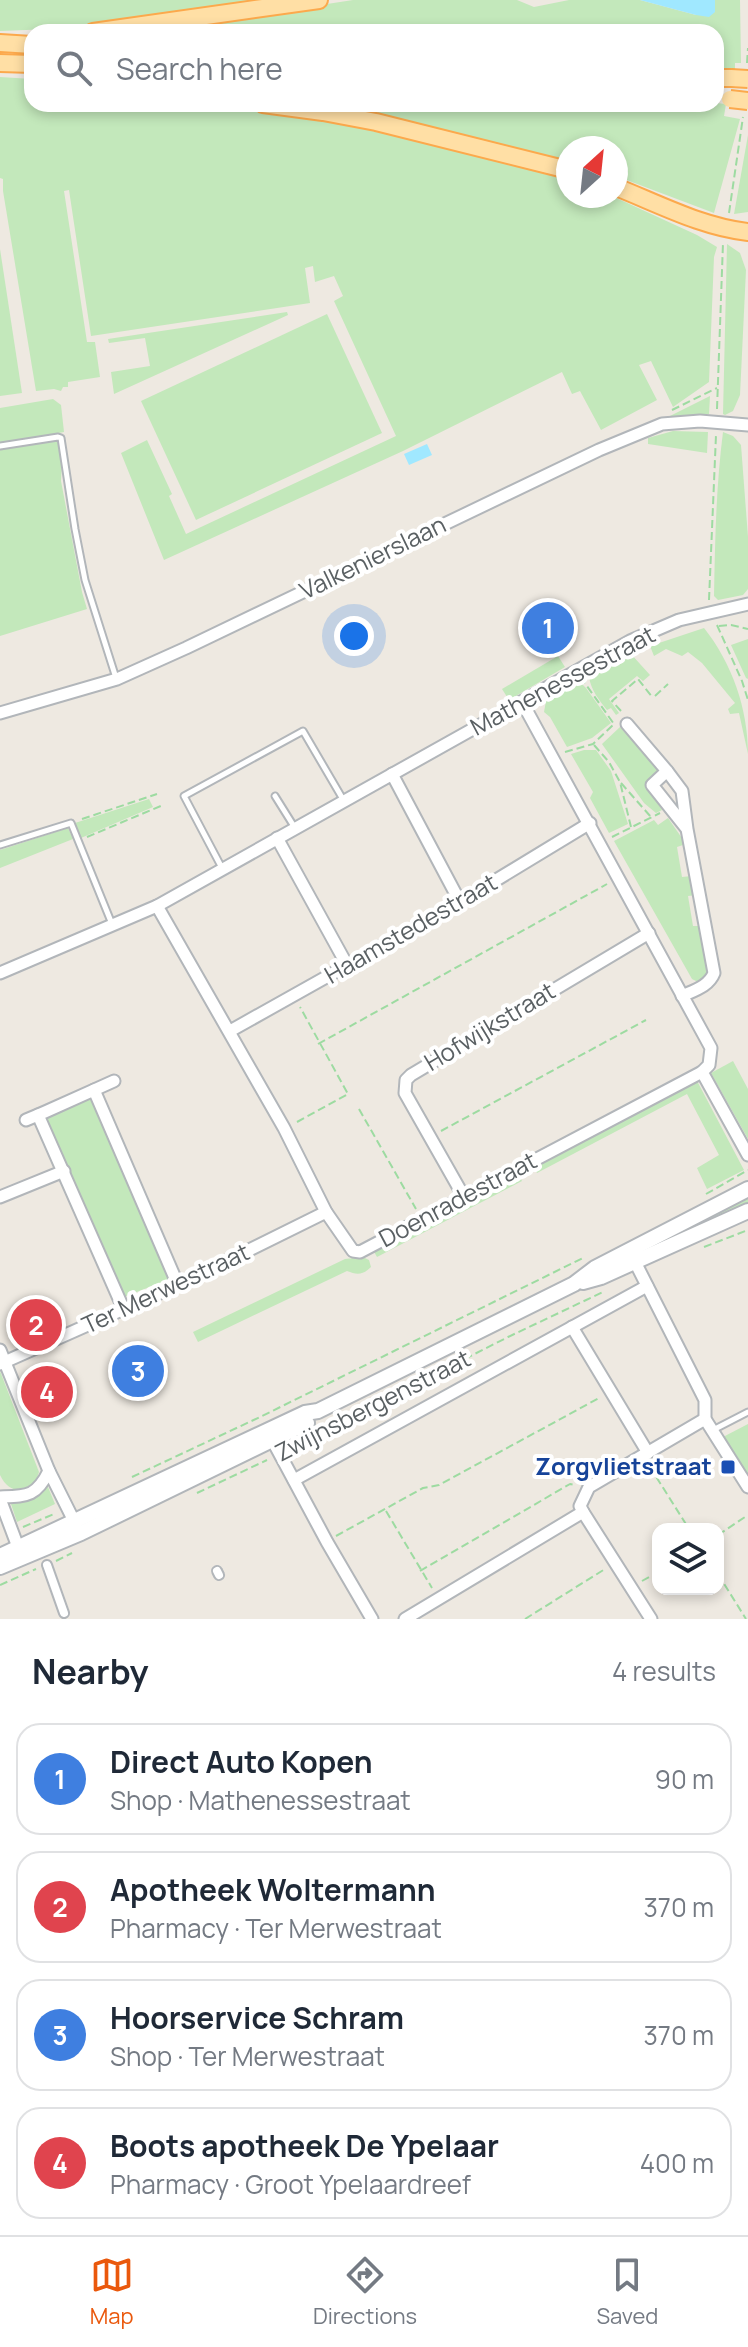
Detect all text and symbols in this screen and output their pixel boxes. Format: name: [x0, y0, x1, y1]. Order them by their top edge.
search box: [24, 24, 724, 112]
icon: search: [52, 46, 96, 90]
text: Search here: [116, 48, 283, 89]
north arrow: [556, 136, 628, 208]
street label: Valkenierslaan: [294, 507, 451, 606]
pin: 1: [522, 598, 574, 658]
your location: [334, 616, 374, 656]
street label: Mathenessestraat: [464, 617, 661, 742]
street label: Haamstedestraat: [318, 865, 503, 991]
street label: Hofwijkstraat: [418, 974, 561, 1078]
street label: Doenradestraat: [372, 1143, 542, 1254]
street label: Ter Merwestraat: [76, 1234, 255, 1341]
pin: 2: [10, 1295, 62, 1355]
pin: 3: [112, 1341, 164, 1401]
street label: Zwijnsbergenstraat: [269, 1341, 476, 1468]
pin: 4: [21, 1362, 73, 1422]
place label: Zorgvlietstraat: [535, 1449, 712, 1482]
marker: Zorgvlietstraat: [719, 1458, 737, 1476]
map controls: [652, 1523, 724, 1595]
button: layers: [652, 1523, 724, 1595]
text: Nearby: [32, 1648, 148, 1694]
text: 4 results: [612, 1653, 716, 1689]
text: Direct Auto Kopen: [110, 1741, 373, 1782]
text: 1: [54, 1761, 66, 1797]
text: 90 m: [655, 1761, 714, 1797]
text: Shop · Mathenessestraat: [110, 1782, 411, 1818]
text: Apotheek Woltermann: [110, 1869, 436, 1910]
text: 2: [52, 1889, 68, 1925]
text: 370 m: [643, 1889, 714, 1925]
text: Pharmacy · Ter Merwestraat: [110, 1910, 442, 1946]
text: Hoorservice Schram: [110, 1997, 404, 2038]
text: 3: [52, 2017, 68, 2053]
text: 370 m: [643, 2017, 714, 2053]
text: Shop · Ter Merwestraat: [110, 2038, 385, 2074]
text: Boots apotheek De Ypelaar: [110, 2125, 499, 2166]
text: 4: [52, 2145, 68, 2181]
text: 400 m: [640, 2145, 714, 2181]
text: Pharmacy · Groot Ypelaardreef: [110, 2166, 471, 2202]
tab: Map: [90, 2253, 134, 2331]
tab: Directions: [313, 2253, 417, 2331]
tab: Saved: [596, 2253, 658, 2331]

